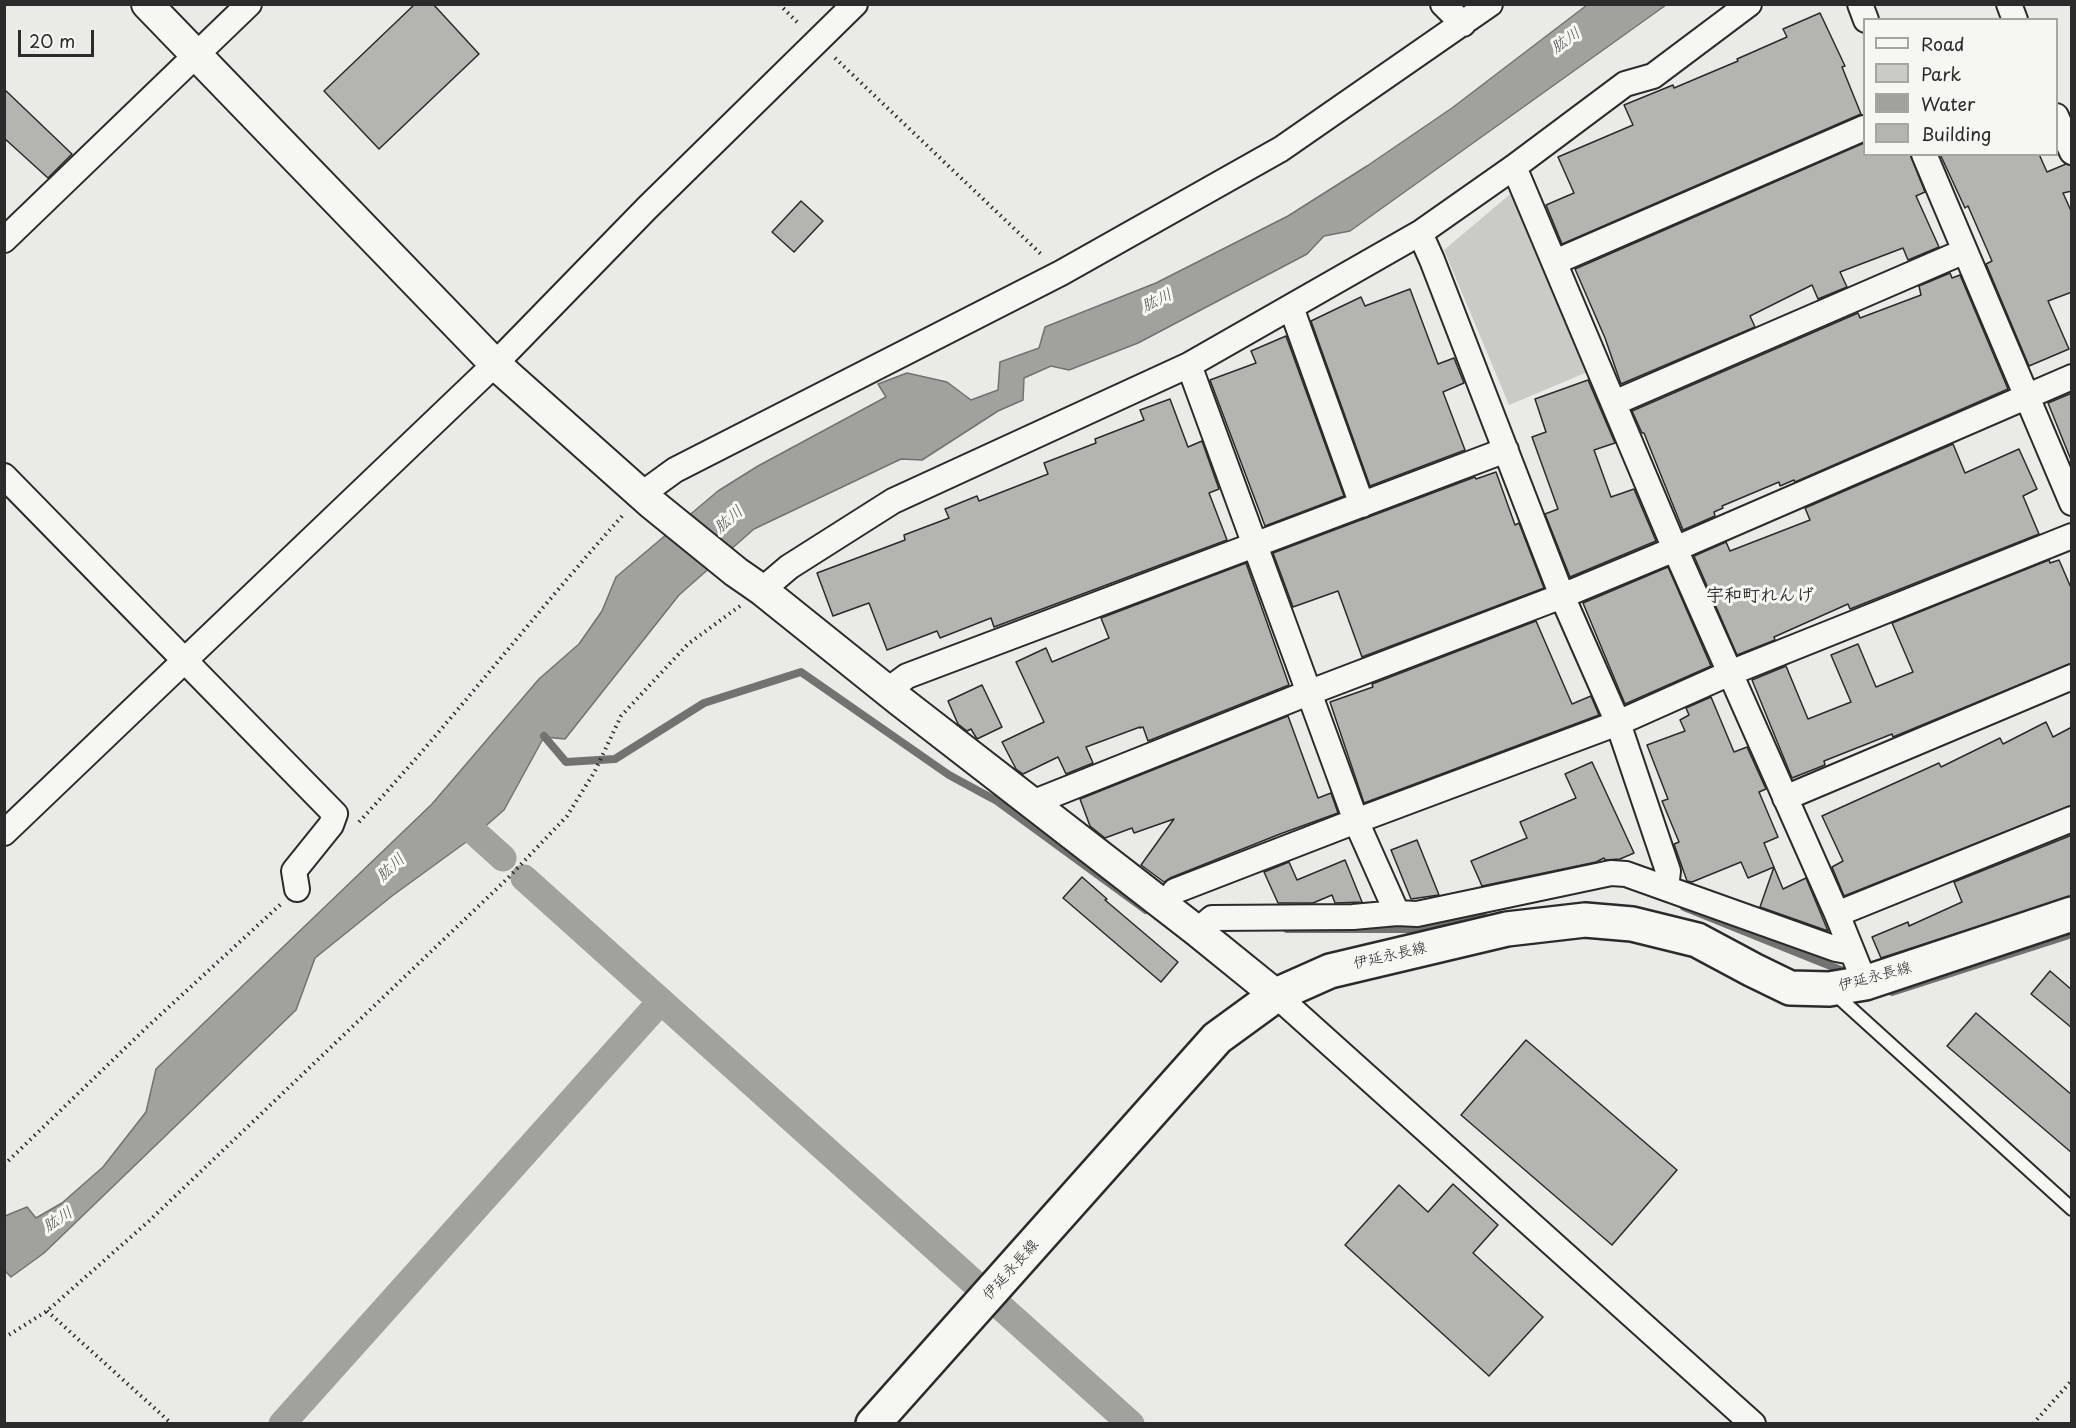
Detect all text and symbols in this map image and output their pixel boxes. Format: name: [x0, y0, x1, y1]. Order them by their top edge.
scale bar: [21, 18, 98, 56]
legend: [1863, 18, 2058, 156]
water label: 肱川: [1547, 24, 1585, 58]
text: 20 m: [29, 27, 75, 54]
text: Road: [1921, 30, 1965, 57]
text: Park: [1921, 60, 1961, 87]
text: Water: [1921, 90, 1975, 117]
text: Building: [1921, 120, 1991, 147]
water label: 肱川: [1138, 285, 1176, 317]
water label: 肱川: [711, 502, 747, 538]
district label: 宇和町れんげ: [1706, 585, 1814, 607]
water label: 肱川: [373, 850, 409, 886]
street label: 伊延永長線: [1351, 939, 1429, 973]
street label: 伊延永長線: [1836, 959, 1914, 995]
water label: 肱川: [39, 1203, 77, 1237]
street label: 伊延永長線: [979, 1236, 1043, 1304]

